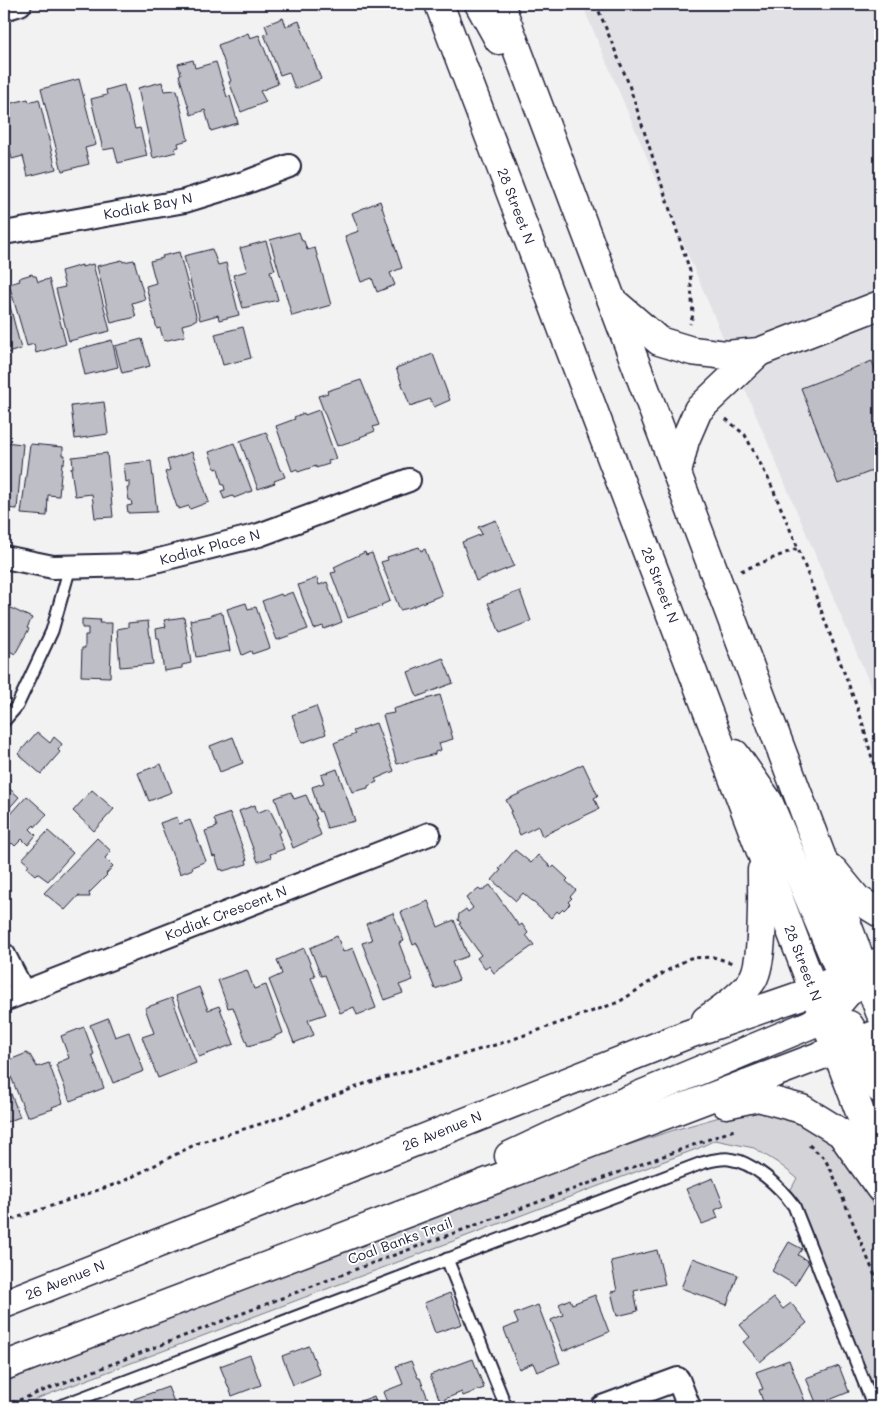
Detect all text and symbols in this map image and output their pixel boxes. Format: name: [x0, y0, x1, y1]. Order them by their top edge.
street label: 28 Street N: [493, 165, 540, 247]
street label: Kodiak Bay N: [102, 188, 194, 223]
street label: Kodiak Place N: [158, 524, 262, 569]
street label: 28 Street N: [637, 544, 684, 626]
street label: Kodiak Crescent N: [162, 881, 289, 944]
street label: 28 Street N: [780, 922, 827, 1004]
street label: 26 Avenue N: [399, 1106, 484, 1155]
street label: Coal Banks Trail: [345, 1213, 455, 1268]
street label: 26 Avenue N: [22, 1255, 107, 1304]

